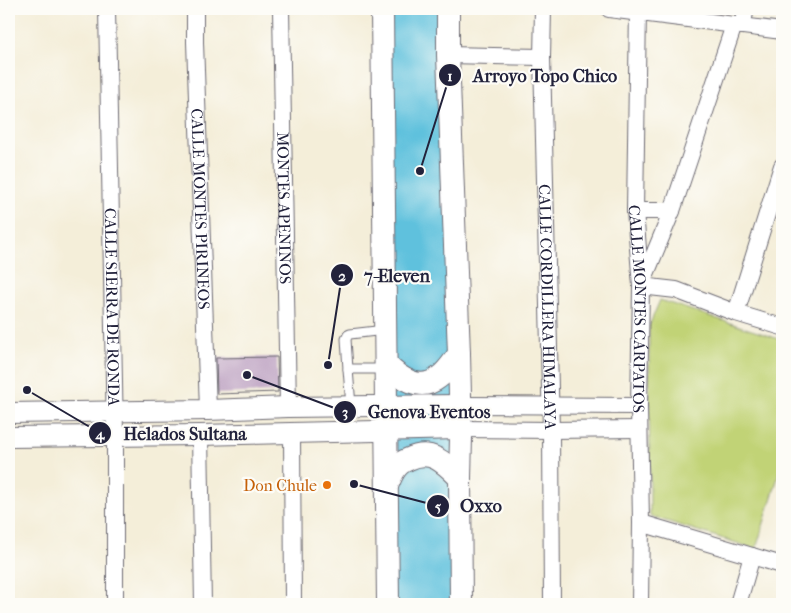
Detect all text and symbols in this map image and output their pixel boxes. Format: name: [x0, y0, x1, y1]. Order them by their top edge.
callout: Arroyo Topo Chico: [437, 59, 627, 92]
text: Arroyo Topo Chico: [472, 66, 617, 87]
text: 1: [447, 67, 453, 85]
street label: CALLE MONTES PIRINEOS: [188, 108, 214, 310]
street label: MONTES APENINOS: [274, 132, 295, 284]
street label: CALLE CORDILLERA HIMALAYA: [536, 184, 561, 431]
street label: CALLE MONTES CÁRPATOS: [625, 205, 651, 413]
street label: CALLE SIERRA DE RONDA: [101, 208, 124, 407]
callout: 7-Eleven: [329, 259, 440, 292]
text: 7-Eleven: [363, 266, 430, 287]
text: 2: [338, 267, 346, 285]
callout: Genova Eventos: [333, 396, 500, 429]
text: Genova Eventos: [368, 402, 491, 423]
text: 3: [342, 403, 348, 421]
callout: Helados Sultana: [88, 417, 256, 450]
text: Helados Sultana: [123, 424, 247, 445]
text: 4: [95, 425, 106, 443]
place label: Don Chule: [243, 476, 317, 495]
marker: Don Chule: [321, 479, 333, 491]
callout: Oxxo: [425, 490, 512, 523]
text: Oxxo: [460, 496, 502, 517]
text: 5: [435, 497, 442, 515]

